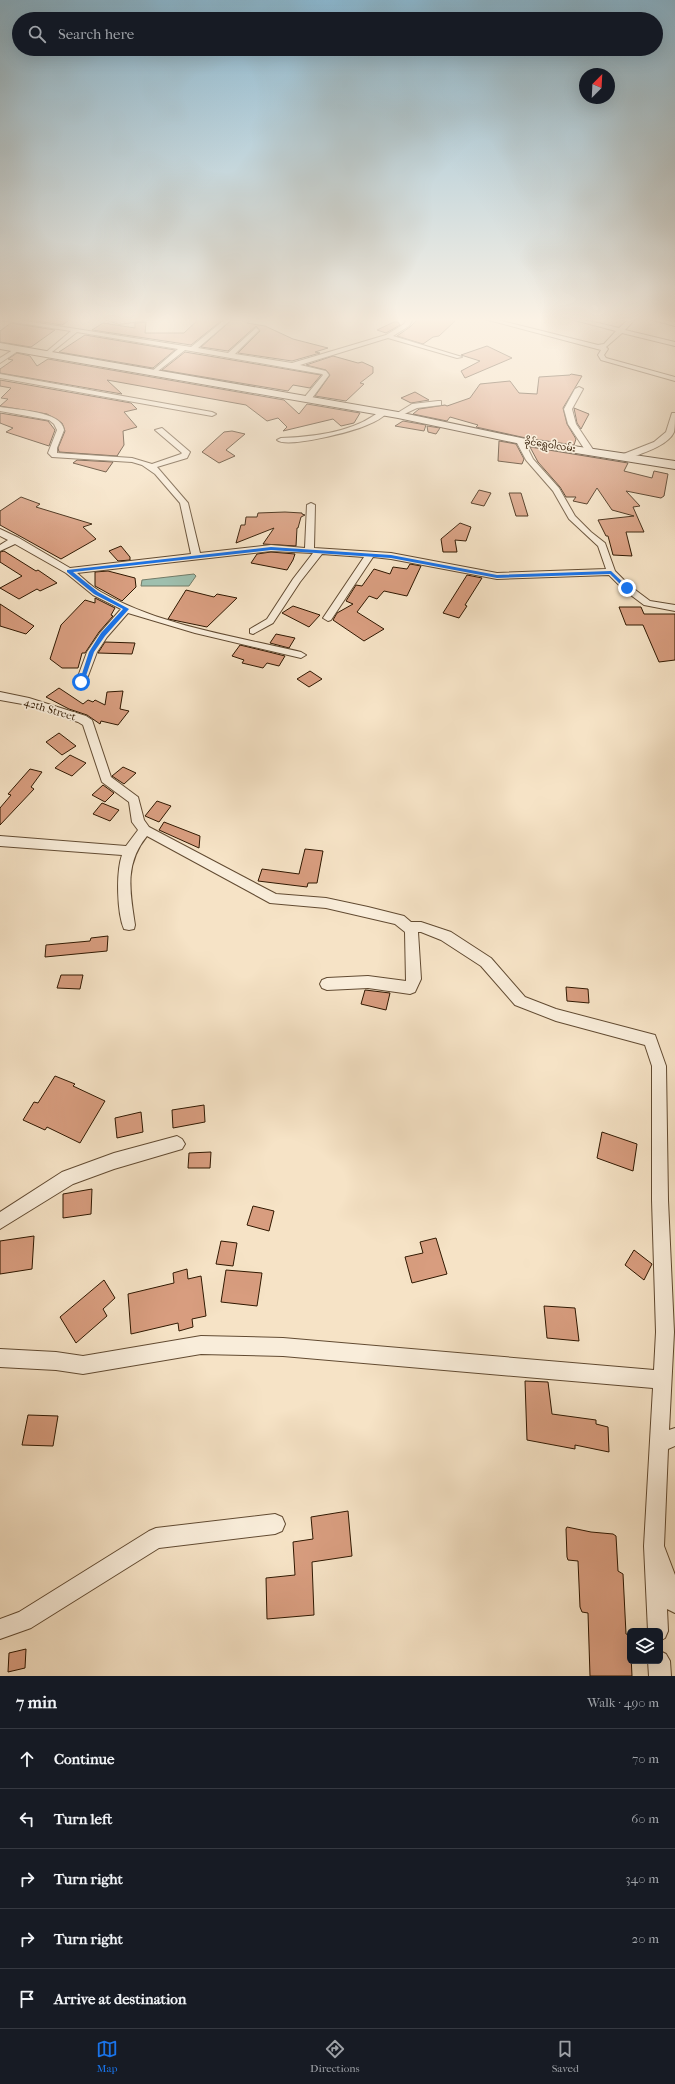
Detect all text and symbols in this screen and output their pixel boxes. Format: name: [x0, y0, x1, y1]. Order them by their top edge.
search box: [12, 12, 663, 56]
icon: search: [26, 23, 48, 45]
text: Search here: [58, 25, 134, 43]
north arrow: [579, 68, 615, 104]
street label: ခိုင်ရွှေဝါလမ်း: [523, 434, 577, 456]
route end: [618, 579, 636, 597]
route start: [72, 673, 90, 691]
street label: 42th Street: [22, 695, 77, 724]
map controls: [627, 1628, 663, 1664]
button: layers: [627, 1628, 663, 1664]
text: 7 min: [16, 1692, 57, 1712]
text: Walk · 490 m: [587, 1695, 659, 1710]
icon: ahead: [16, 1748, 38, 1770]
text: Continue: [54, 1750, 114, 1768]
text: 70 m: [632, 1751, 659, 1766]
icon: left: [16, 1808, 38, 1830]
text: Turn left: [54, 1810, 112, 1828]
text: 60 m: [631, 1811, 659, 1826]
icon: right: [16, 1868, 38, 1890]
text: Turn right: [54, 1870, 123, 1888]
text: 340 m: [625, 1871, 659, 1886]
icon: right: [16, 1928, 38, 1950]
text: Turn right: [54, 1930, 123, 1948]
text: 20 m: [632, 1931, 659, 1946]
icon: arrive: [16, 1988, 38, 2010]
text: Arrive at destination: [54, 1990, 186, 2008]
tab: Map: [96, 2038, 118, 2075]
tab: Directions: [310, 2038, 360, 2075]
tab: Saved: [552, 2038, 579, 2075]

